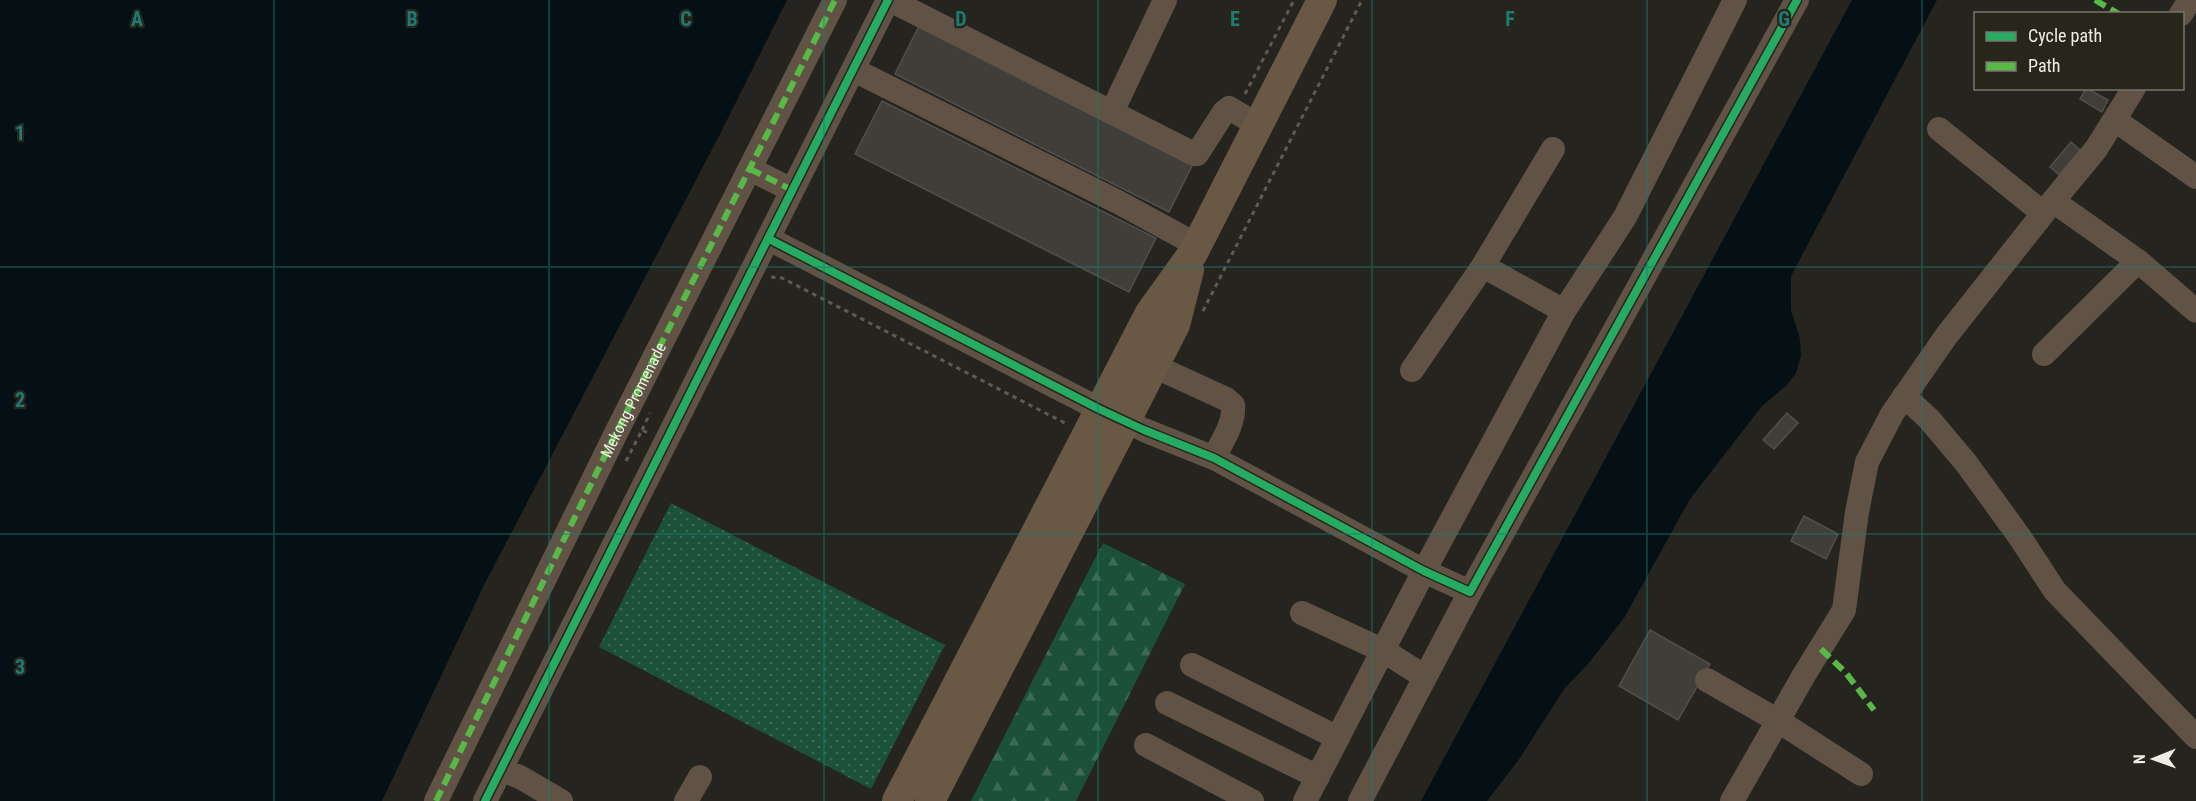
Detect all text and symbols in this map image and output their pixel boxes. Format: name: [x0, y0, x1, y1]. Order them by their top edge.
text: A: [131, 7, 143, 31]
text: B: [406, 7, 418, 31]
text: C: [680, 7, 692, 31]
text: D: [955, 7, 967, 31]
text: E: [1230, 7, 1240, 31]
text: F: [1505, 7, 1515, 31]
text: G: [1778, 7, 1790, 31]
legend: [1974, 12, 2184, 90]
text: Cycle path: [2028, 25, 2102, 46]
text: Path: [2028, 55, 2061, 76]
text: 1: [15, 121, 25, 145]
street label: Mekong Promenade: [597, 339, 670, 461]
text: 2: [15, 388, 25, 412]
text: 3: [15, 655, 25, 679]
north arrow: [2124, 729, 2184, 789]
text: N: [2130, 754, 2149, 764]

